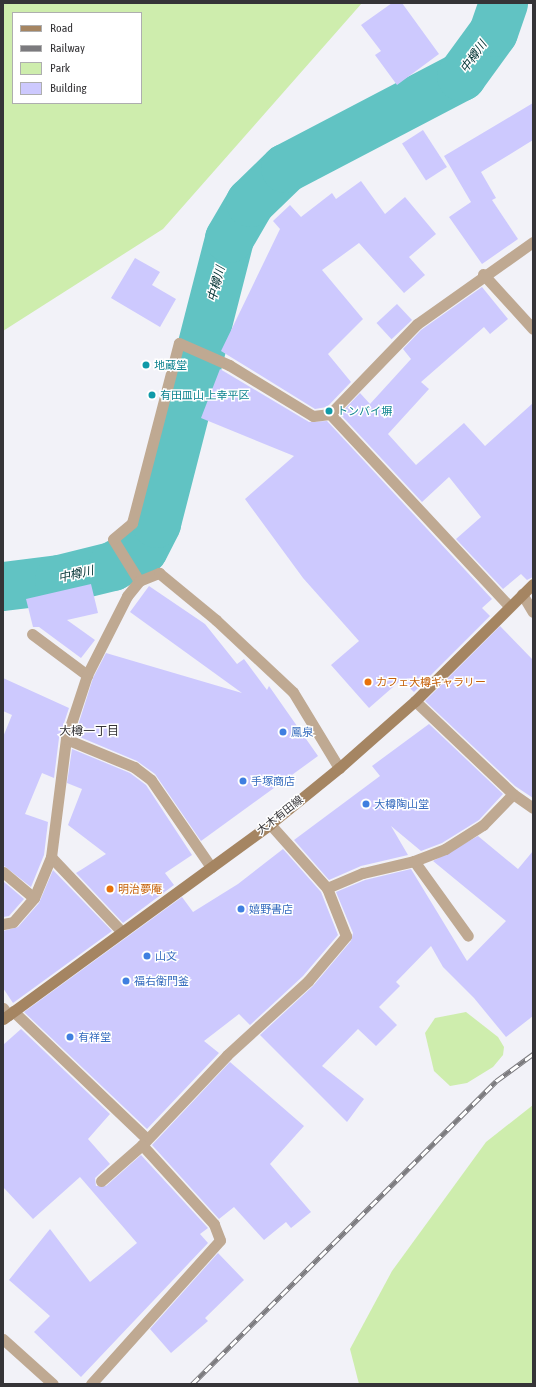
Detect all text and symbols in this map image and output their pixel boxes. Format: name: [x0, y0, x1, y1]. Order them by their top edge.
legend: [12, 12, 142, 104]
text: Road: [50, 21, 73, 35]
water label: 中樽川: [458, 38, 490, 76]
text: Railway: [50, 41, 85, 55]
text: Park: [50, 61, 70, 75]
text: Building: [50, 81, 87, 95]
water label: 中樽川: [205, 265, 229, 303]
place label: 地蔵堂: [154, 358, 187, 372]
marker: 地蔵堂: [141, 360, 151, 370]
place label: 有田皿山 上幸平区: [160, 388, 250, 402]
marker: 有田皿山 上幸平区: [147, 390, 157, 400]
place label: トンバイ塀: [337, 404, 392, 418]
marker: トンバイ塀: [324, 406, 334, 416]
water label: 中樽川: [57, 564, 95, 586]
place label: カフェ大樽ギャラリー: [376, 675, 486, 689]
marker: カフェ大樽ギャラリー: [363, 677, 373, 687]
district label: 大樽一丁目: [59, 725, 119, 739]
place label: 鳳泉: [291, 725, 313, 739]
marker: 鳳泉: [278, 727, 288, 737]
place label: 手塚商店: [251, 774, 295, 788]
marker: 手塚商店: [238, 776, 248, 786]
street label: 大木有田線: [254, 793, 306, 837]
place label: 大樽陶山堂: [374, 797, 429, 811]
marker: 大樽陶山堂: [361, 799, 371, 809]
place label: 明治夢庵: [118, 882, 162, 896]
marker: 明治夢庵: [105, 884, 115, 894]
place label: 嬉野書店: [249, 902, 293, 916]
marker: 嬉野書店: [236, 904, 246, 914]
place label: 山文: [155, 949, 177, 963]
marker: 山文: [142, 951, 152, 961]
place label: 福右衛門釜: [134, 974, 189, 988]
marker: 福右衛門釜: [121, 976, 131, 986]
place label: 有祥堂: [78, 1030, 111, 1044]
marker: 有祥堂: [65, 1032, 75, 1042]

